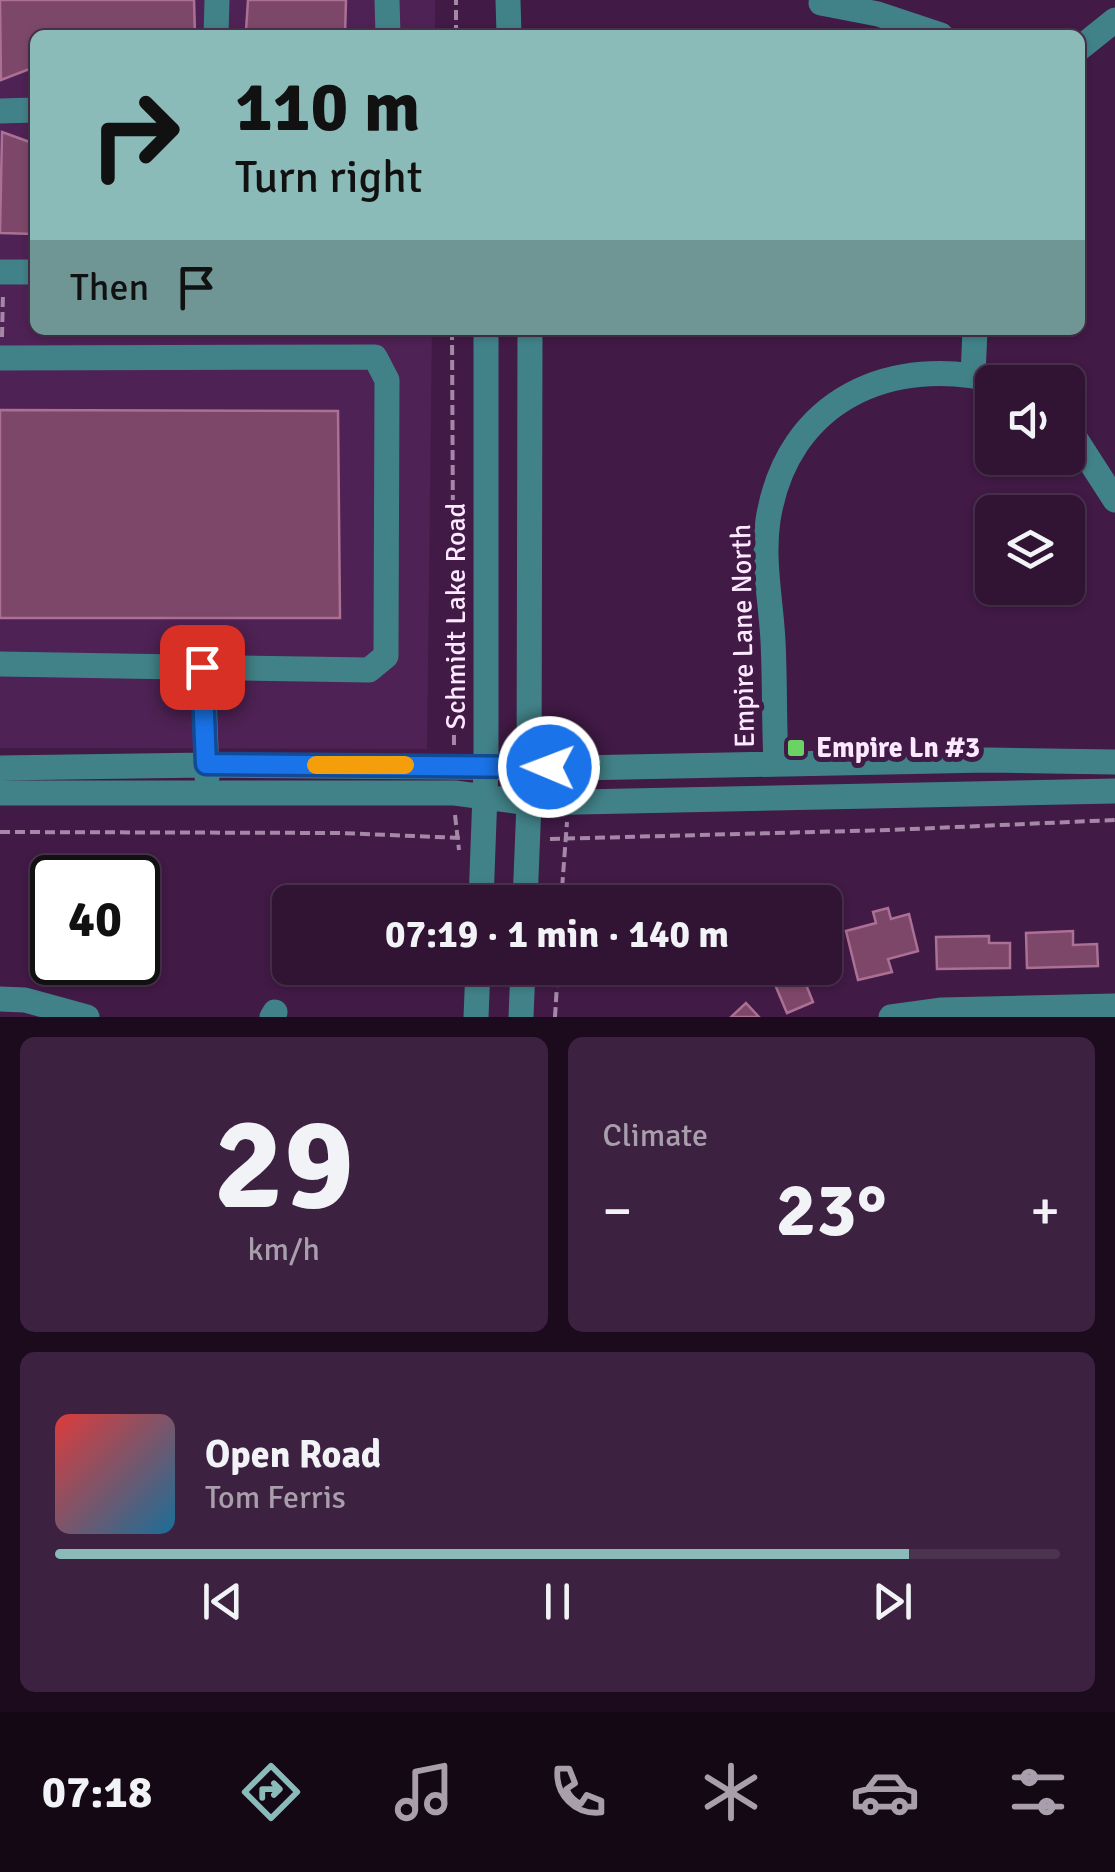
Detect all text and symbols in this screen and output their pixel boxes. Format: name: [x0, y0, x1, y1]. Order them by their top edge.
text: 110 m: [235, 64, 420, 150]
icon: right: [70, 70, 200, 200]
text: Turn right: [235, 150, 423, 205]
icon: arrive: [169, 260, 224, 315]
text: Then: [70, 264, 149, 311]
map controls: [975, 365, 1085, 605]
button: sound: [975, 365, 1085, 475]
button: layers: [975, 495, 1085, 605]
street label: Schmidt Lake Road: [439, 503, 473, 729]
street label: Empire Lane North: [724, 524, 762, 748]
pin: [160, 625, 245, 710]
icon: arrive: [175, 640, 230, 695]
position arrow: [497, 715, 601, 819]
place label: Empire Ln #3: [816, 731, 980, 765]
marker: Empire Ln #3: [785, 737, 807, 759]
speed limit sign: 40: [30, 855, 160, 985]
text: 07:19 · 1 min · 140 m: [385, 911, 729, 958]
text: 29: [214, 1085, 354, 1245]
text: Climate: [603, 1116, 708, 1155]
text: 23°: [776, 1164, 887, 1257]
text: −: [603, 1177, 632, 1245]
text: +: [1030, 1177, 1060, 1245]
text: km/h: [248, 1230, 320, 1269]
text: Open Road: [205, 1431, 381, 1478]
text: Tom Ferris: [205, 1478, 346, 1517]
icon: previous: [195, 1574, 250, 1629]
icon: pause: [530, 1574, 585, 1629]
icon: next: [865, 1574, 920, 1629]
icon: directions: [236, 1757, 306, 1827]
icon: music: [389, 1757, 459, 1827]
icon: phone: [543, 1757, 613, 1827]
icon: climate: [696, 1757, 766, 1827]
icon: car: [850, 1757, 920, 1827]
icon: filters: [1003, 1757, 1073, 1827]
text: 07:18: [42, 1765, 152, 1820]

